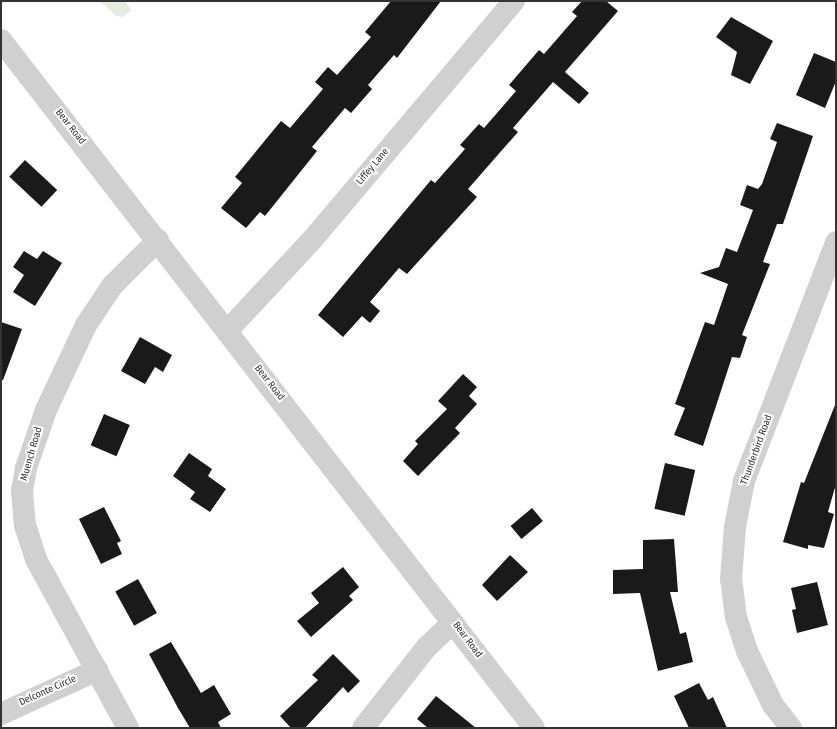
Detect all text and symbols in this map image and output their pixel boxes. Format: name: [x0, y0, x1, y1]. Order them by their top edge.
street label: Bear Road: [52, 107, 88, 147]
street label: Liffey Lane: [354, 146, 392, 188]
street label: Bear Road: [251, 363, 287, 403]
street label: Thunderbird Road: [739, 413, 775, 487]
street label: Muench Road: [19, 426, 45, 482]
street label: Bear Road: [450, 620, 484, 660]
street label: Delconte Circle: [18, 673, 78, 709]

